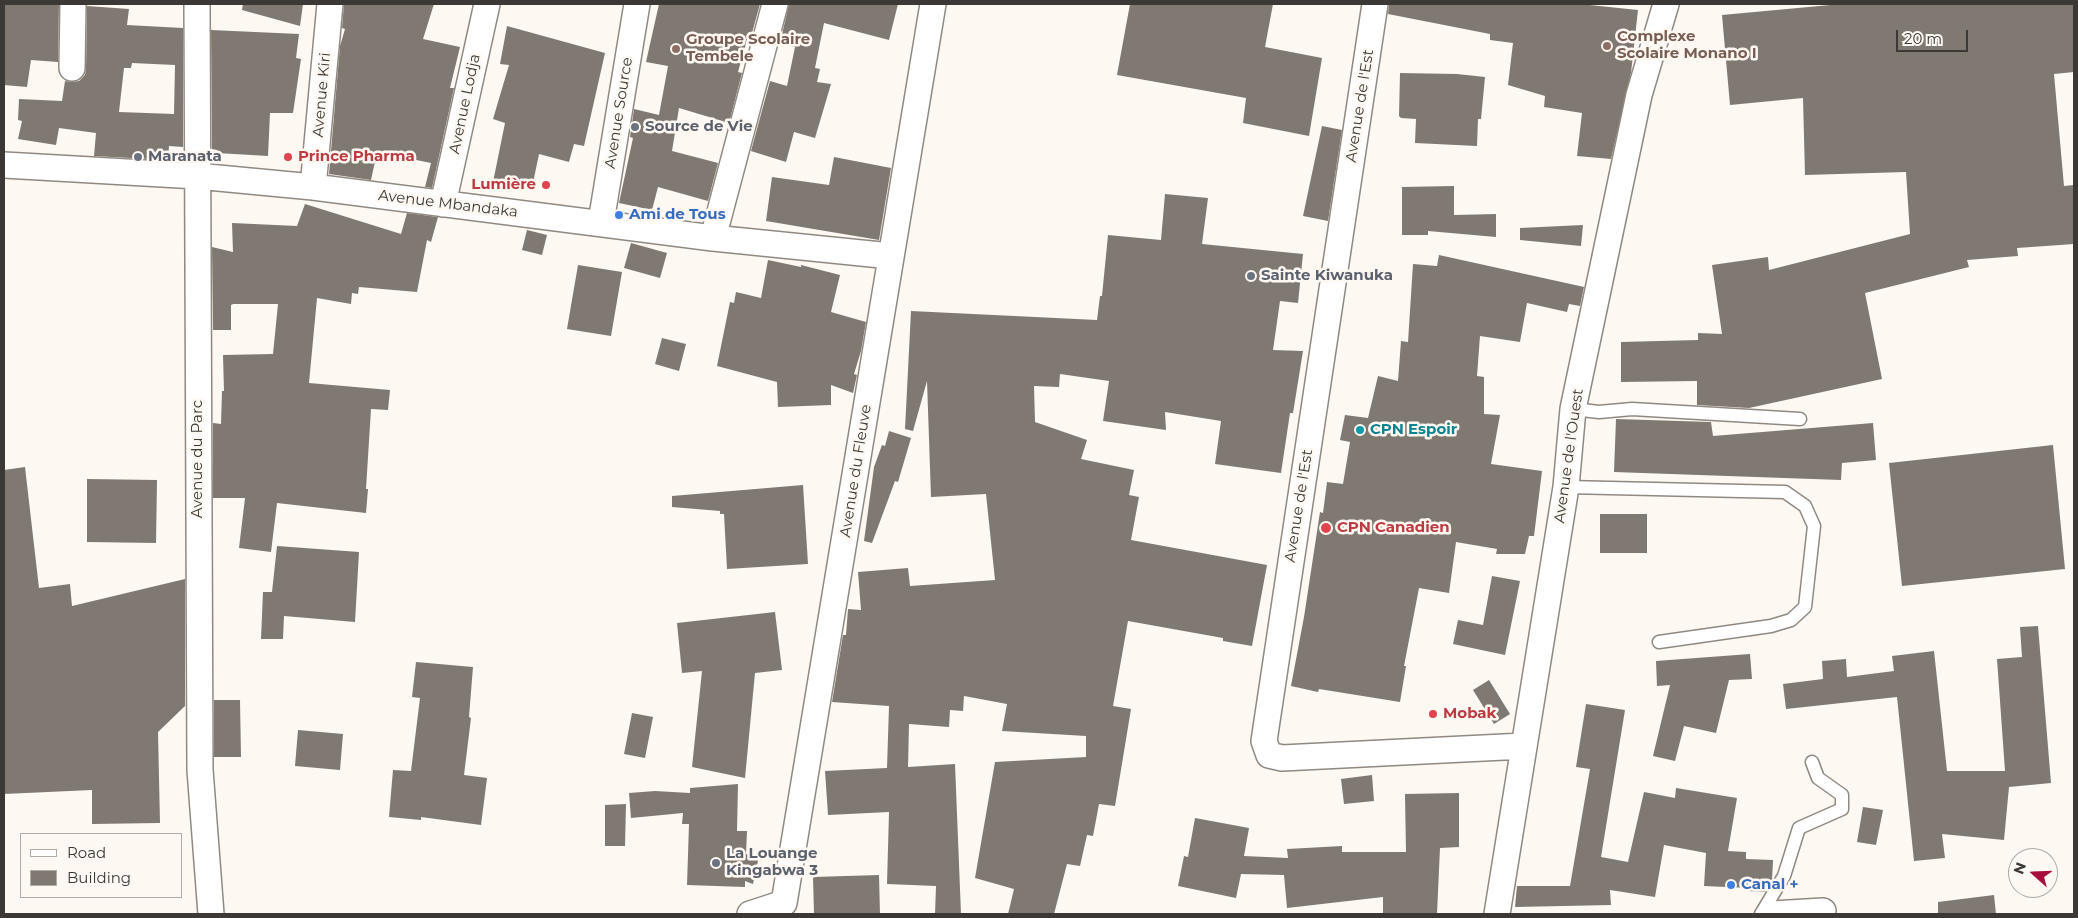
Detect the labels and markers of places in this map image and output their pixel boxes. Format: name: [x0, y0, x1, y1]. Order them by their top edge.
place label: Complexe Scolaire Monano I: [1617, 28, 1757, 63]
place label: Groupe Scolaire Tembele: [686, 31, 810, 66]
marker: Complexe Scolaire Monano I: [1601, 40, 1613, 52]
marker: Groupe Scolaire Tembele: [670, 43, 682, 55]
place label: Source de Vie: [645, 118, 753, 136]
marker: Source de Vie: [629, 121, 641, 133]
place label: Maranata: [148, 148, 222, 166]
place label: Prince Pharma: [298, 148, 415, 166]
marker: Maranata: [132, 151, 144, 163]
marker: Prince Pharma: [282, 151, 294, 163]
place label: Lumière: [471, 176, 536, 194]
marker: Lumière: [540, 179, 552, 191]
place label: Ami de Tous: [629, 206, 726, 224]
marker: Ami de Tous: [613, 209, 625, 221]
place label: Sainte Kiwanuka: [1261, 267, 1393, 285]
marker: Sainte Kiwanuka: [1245, 270, 1257, 282]
place label: CPN Espoir: [1370, 421, 1457, 439]
marker: CPN Espoir: [1354, 424, 1366, 436]
place label: CPN Canadien: [1337, 519, 1450, 537]
marker: CPN Canadien: [1319, 521, 1333, 535]
place label: Mobak: [1443, 705, 1496, 723]
marker: Mobak: [1427, 708, 1439, 720]
place label: La Louange Kingabwa 3: [726, 845, 818, 880]
marker: La Louange Kingabwa 3: [710, 857, 722, 869]
place label: Canal +: [1741, 876, 1798, 894]
marker: Canal +: [1725, 879, 1737, 891]

